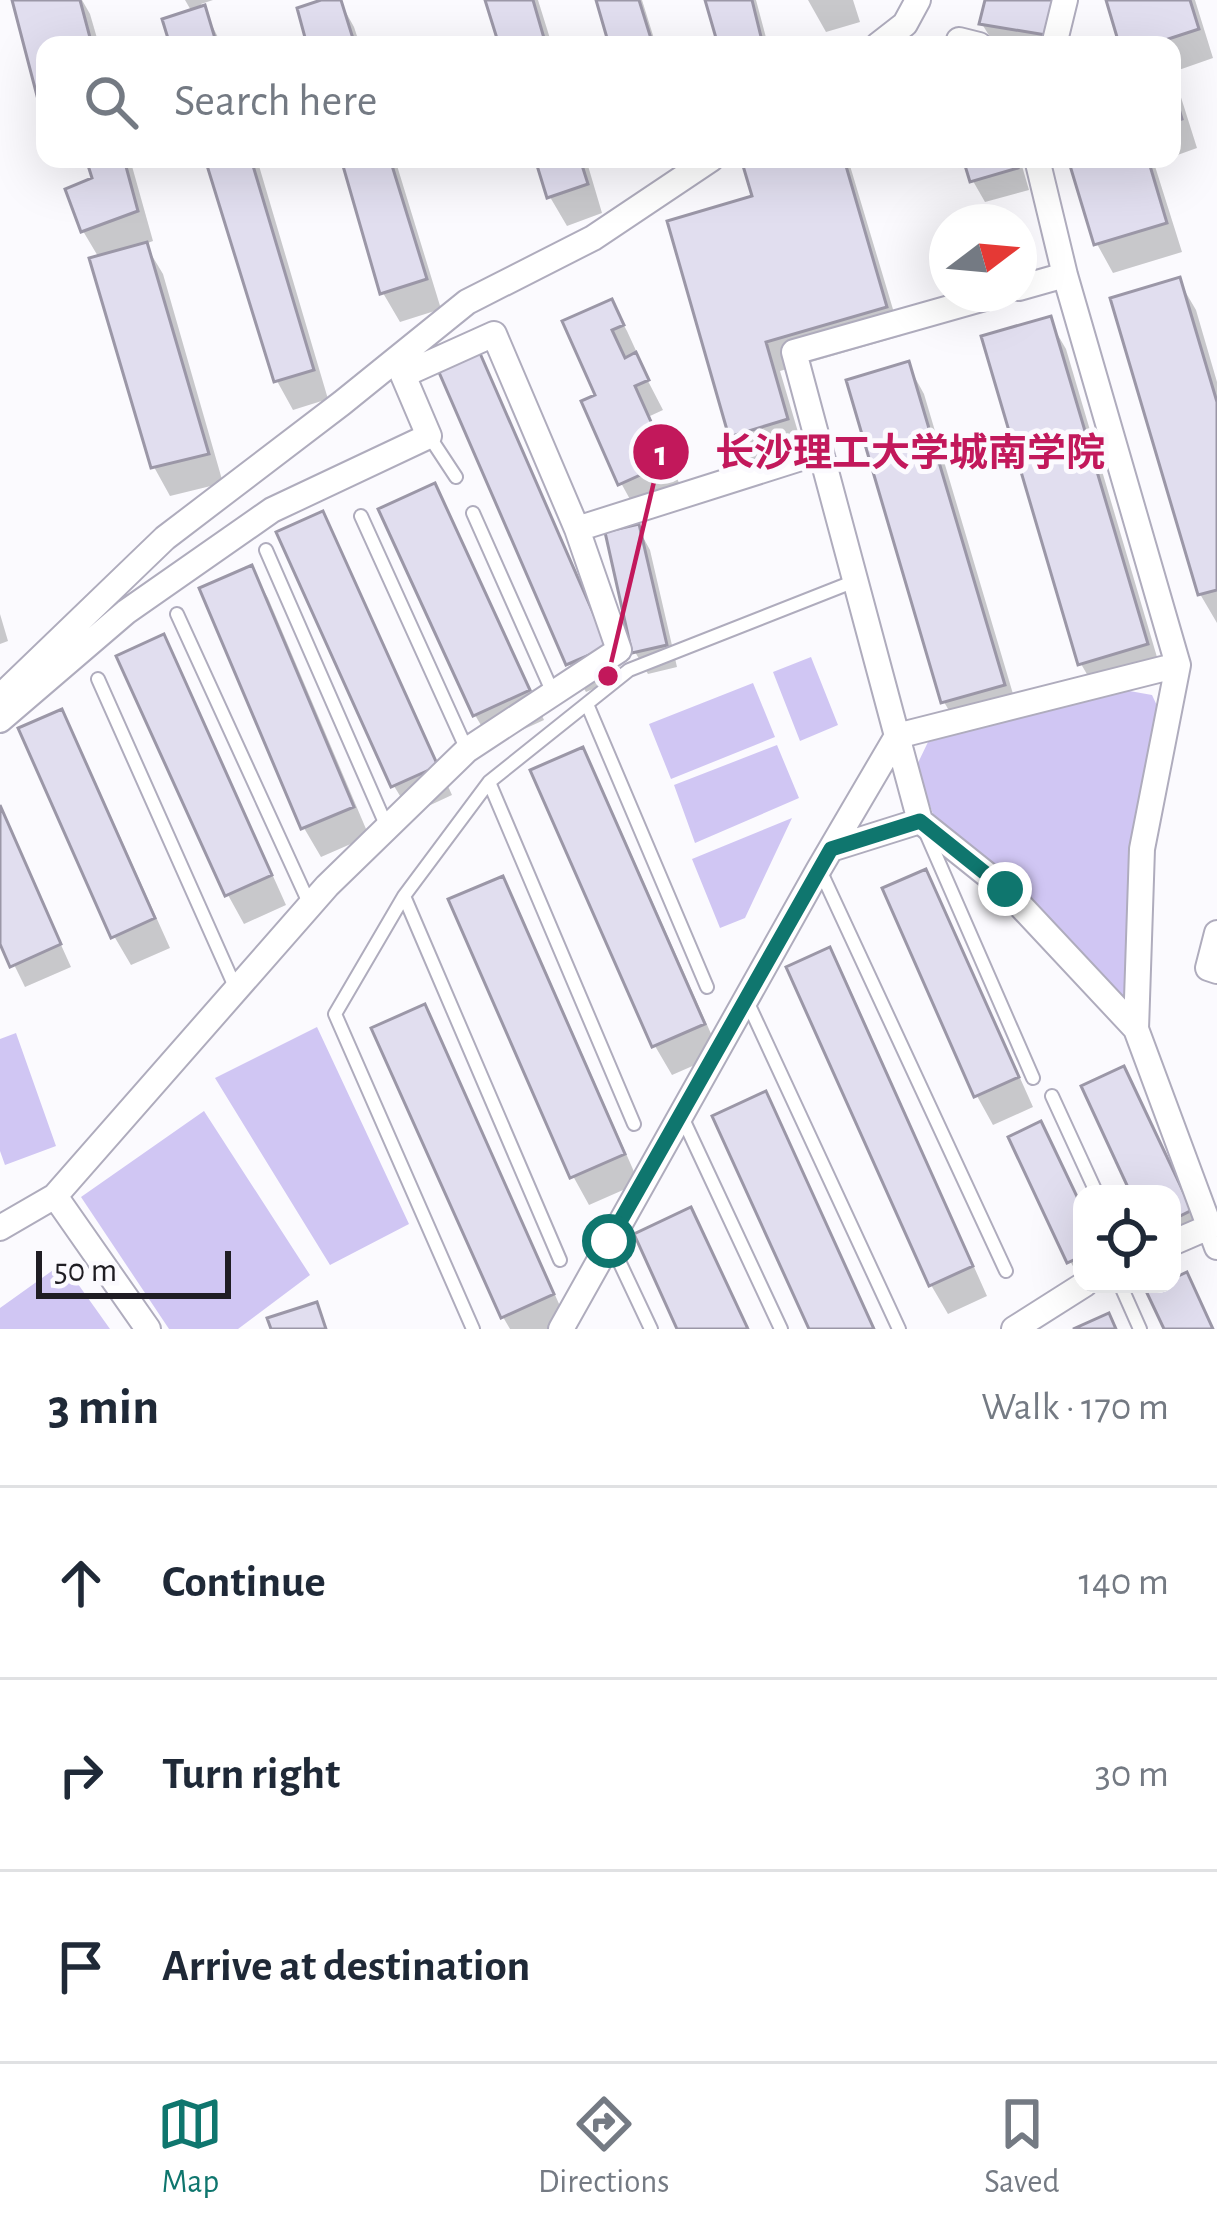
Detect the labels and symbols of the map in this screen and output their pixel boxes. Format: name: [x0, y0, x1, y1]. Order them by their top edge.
north arrow: [929, 204, 1037, 312]
callout: 长沙理工大学城南学院: [631, 415, 1129, 490]
text: 长沙理工大学城南学院: [715, 432, 1105, 474]
text: 1: [655, 436, 667, 472]
route end: [978, 862, 1032, 916]
route start: [582, 1214, 636, 1268]
scale bar: [36, 1245, 231, 1298]

